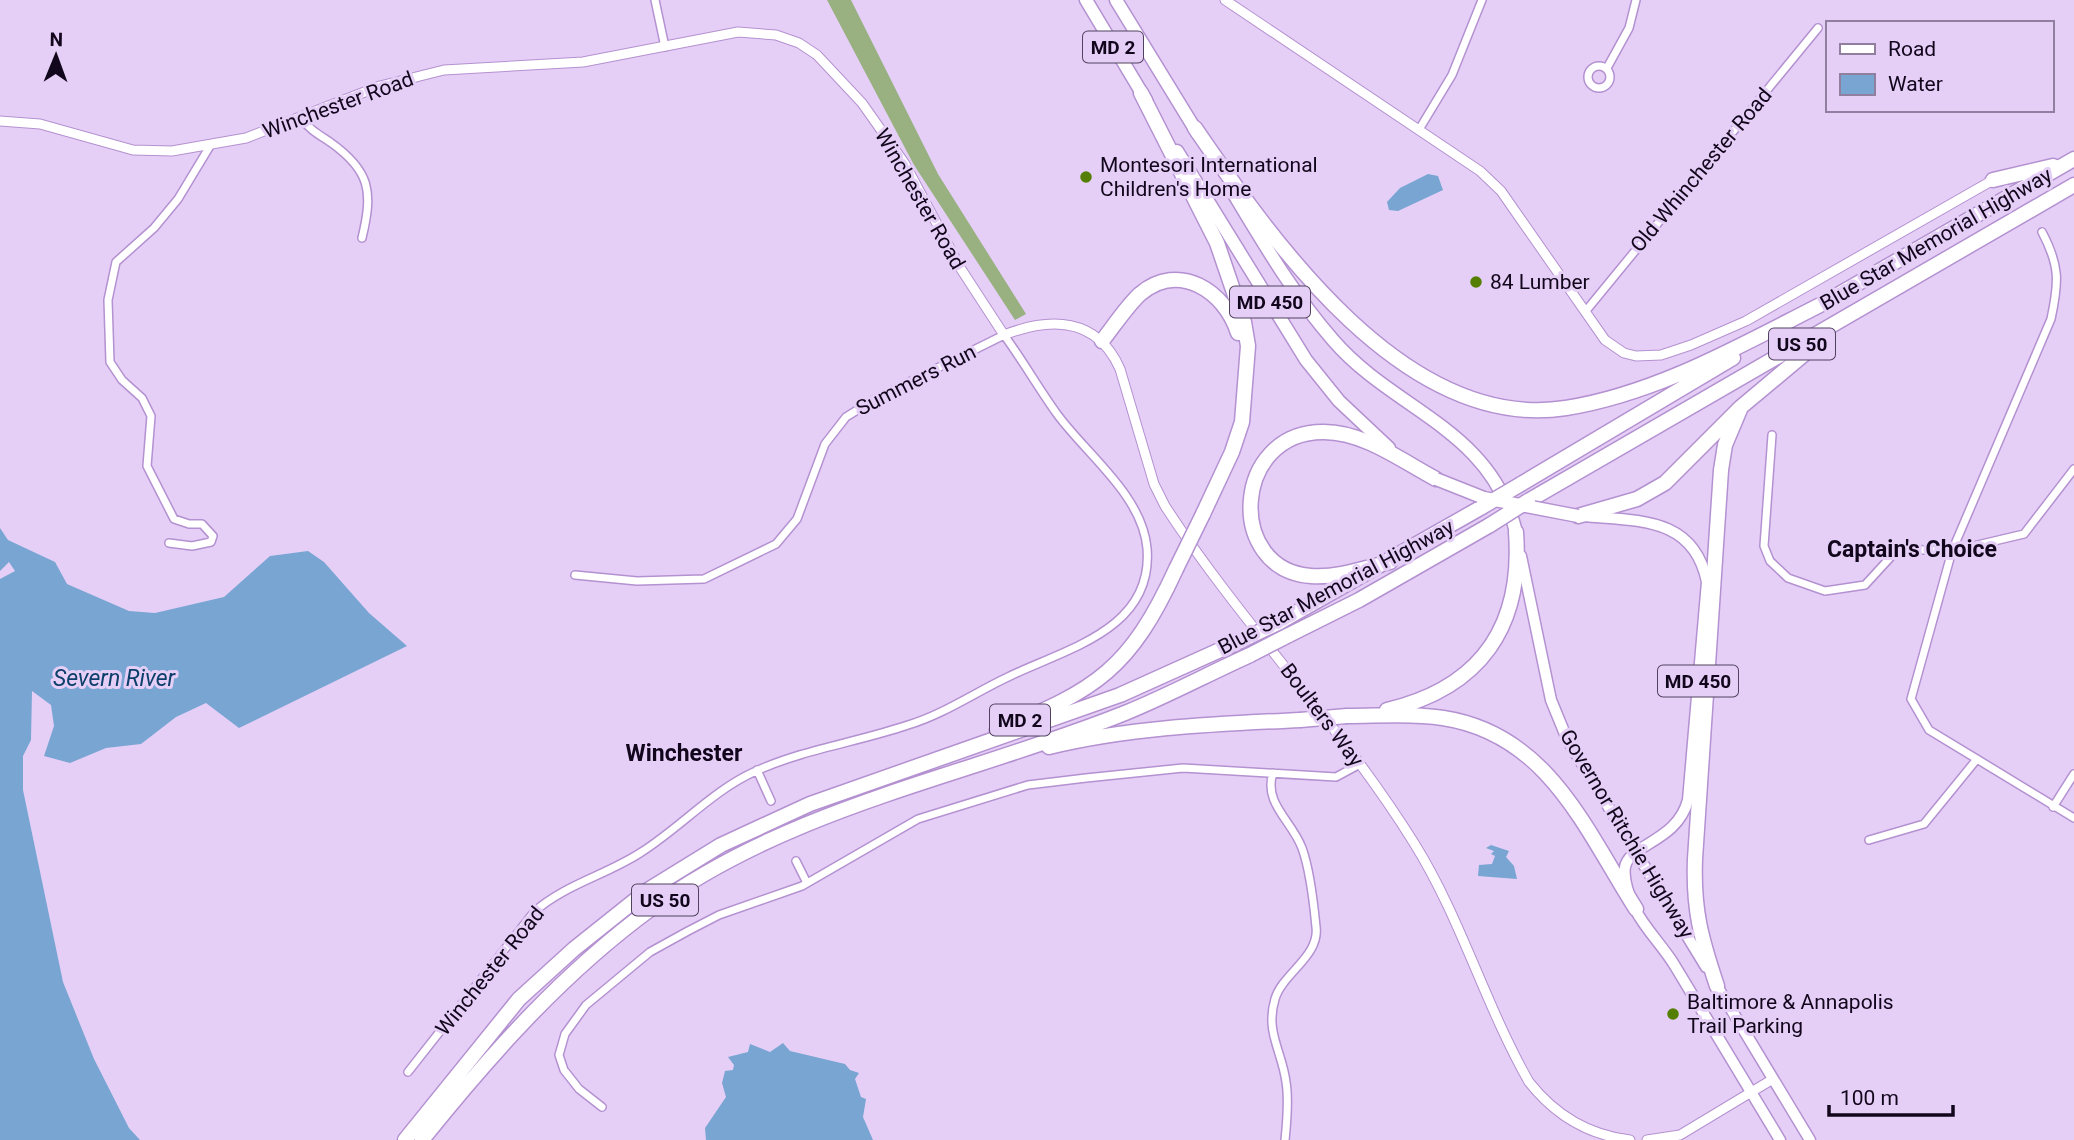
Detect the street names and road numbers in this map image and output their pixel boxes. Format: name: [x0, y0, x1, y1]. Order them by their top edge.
road number: MD 2: [1083, 32, 1143, 62]
street label: Winchester Road: [259, 67, 417, 143]
street label: Old Whinchester Road: [1625, 83, 1777, 257]
street label: Winchester Road: [870, 124, 970, 274]
street label: Blue Star Memorial Highway: [1816, 163, 2056, 315]
road number: MD 450: [1230, 286, 1310, 318]
road number: US 50: [1769, 328, 1835, 360]
street label: Summers Run: [852, 340, 980, 420]
street label: Blue Star Memorial Highway: [1214, 515, 1458, 659]
street label: Boulters Way: [1276, 659, 1368, 771]
road number: MD 450: [1658, 666, 1738, 696]
road number: MD 2: [990, 705, 1050, 736]
street label: Governor Ritchie Highway: [1555, 725, 1699, 943]
road number: US 50: [632, 885, 698, 916]
street label: Winchester Road: [431, 902, 549, 1040]

